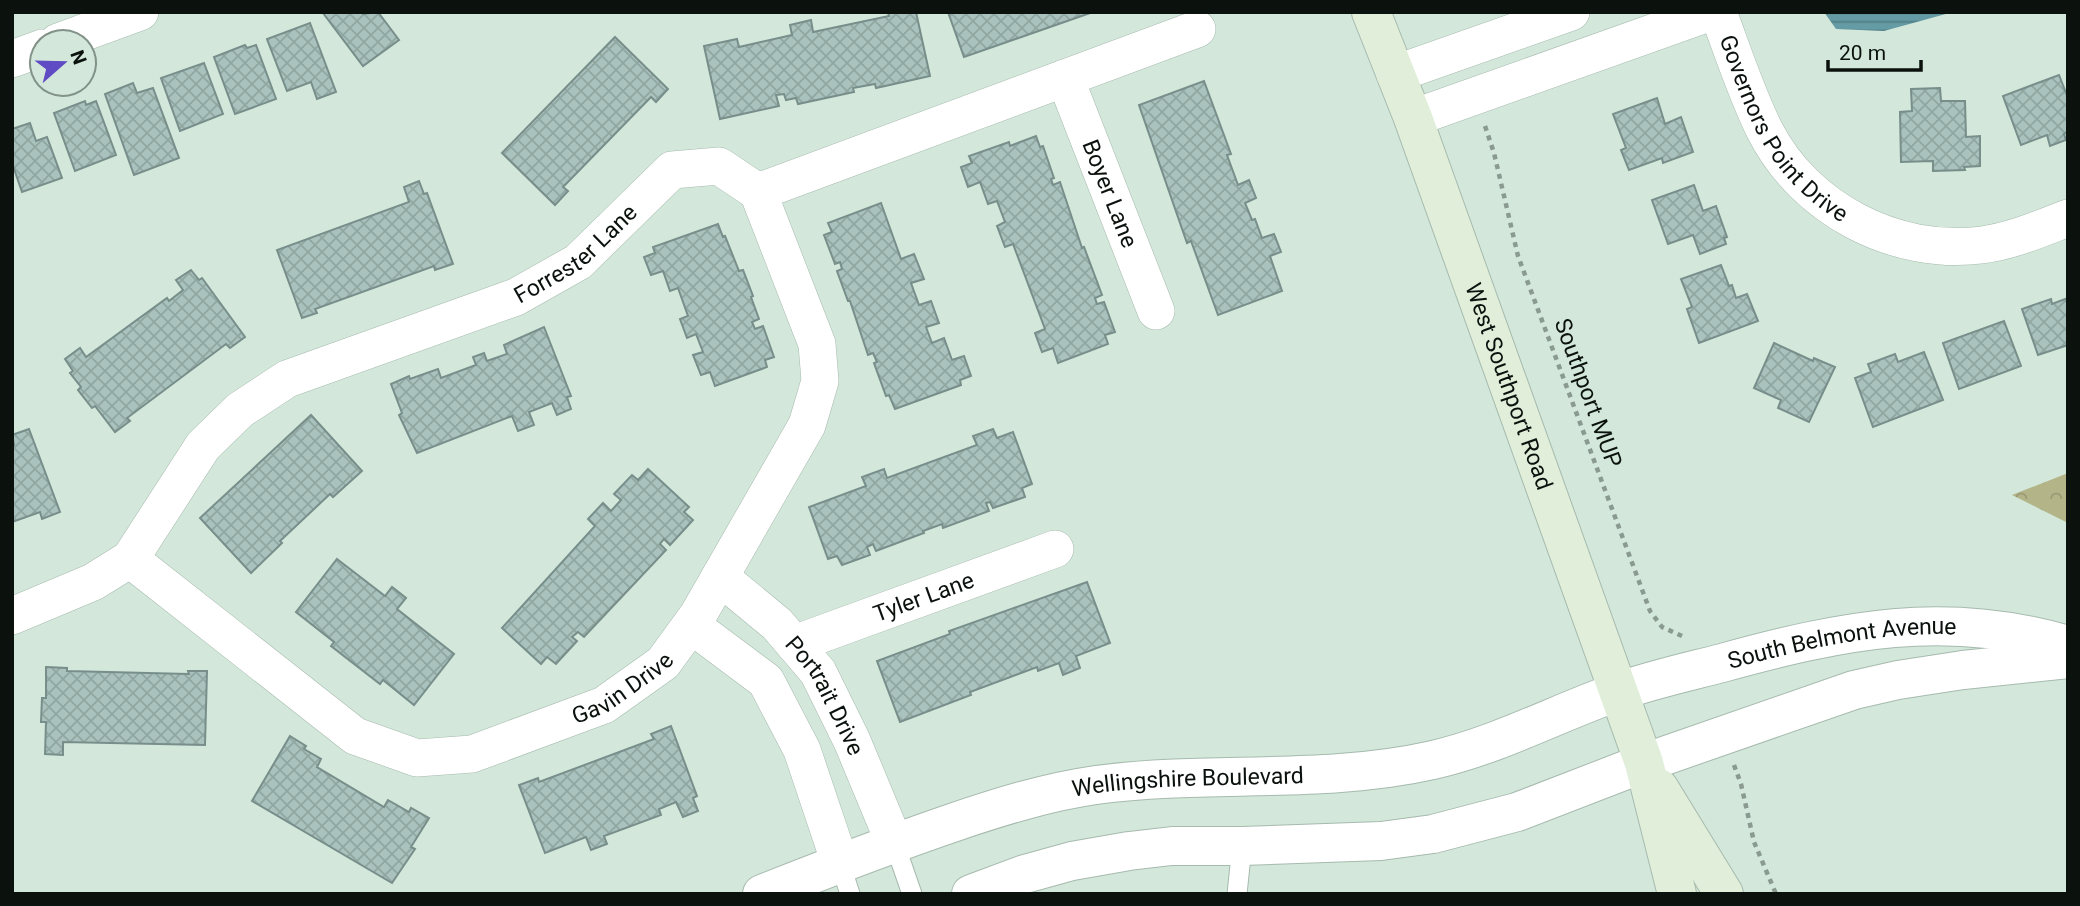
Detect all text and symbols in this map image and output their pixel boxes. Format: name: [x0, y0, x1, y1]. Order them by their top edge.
north arrow: [28, 28, 98, 98]
scale bar: [1828, 28, 1921, 72]
street label: Governors Point Drive: [1714, 31, 1853, 227]
text: 20 m: [1839, 41, 1886, 65]
text: N: [65, 47, 92, 68]
street label: Boyer Lane: [1077, 136, 1143, 251]
street label: Forrester Lane: [509, 199, 642, 309]
street label: West Southport Road: [1460, 279, 1558, 493]
street label: Southport MUP: [1549, 315, 1627, 471]
street label: Tyler Lane: [870, 566, 978, 627]
street label: South Belmont Avenue: [1725, 613, 1957, 674]
street label: Portrait Drive: [780, 631, 870, 759]
street label: Gavin Drive: [568, 648, 679, 729]
street label: Wellingshire Boulevard: [1070, 762, 1304, 802]

